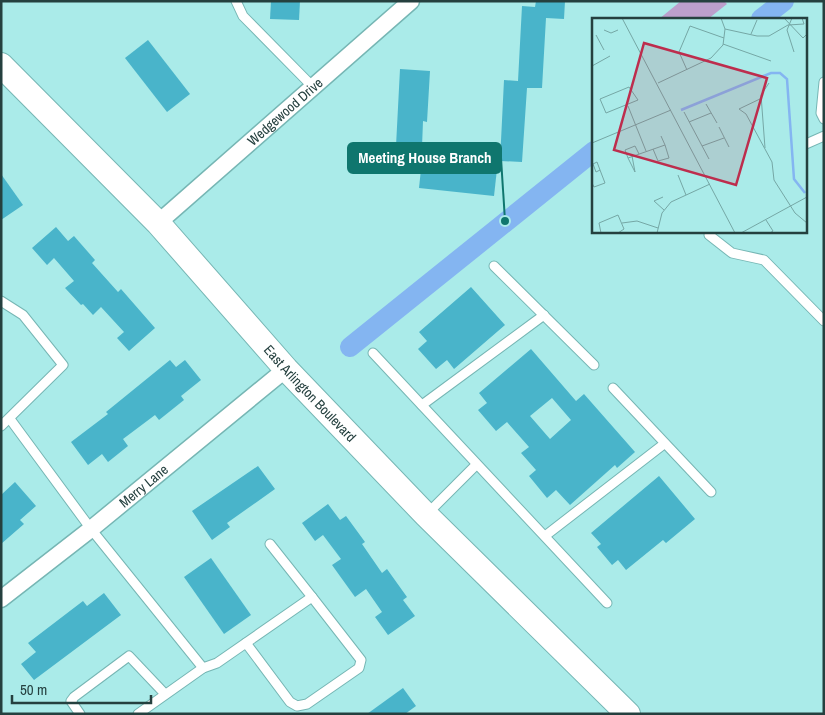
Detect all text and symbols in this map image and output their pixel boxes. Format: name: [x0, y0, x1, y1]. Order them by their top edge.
inset map: [592, 18, 808, 232]
street label: Wedgewood Drive: [244, 74, 326, 149]
callout: Meeting House Branch: [348, 143, 501, 173]
text: Meeting House Branch: [358, 147, 492, 168]
street label: East Arlington Boulevard: [260, 341, 360, 446]
street label: Merry Lane: [115, 460, 172, 511]
scale bar: [12, 672, 151, 704]
text: 50 m: [20, 679, 47, 700]

